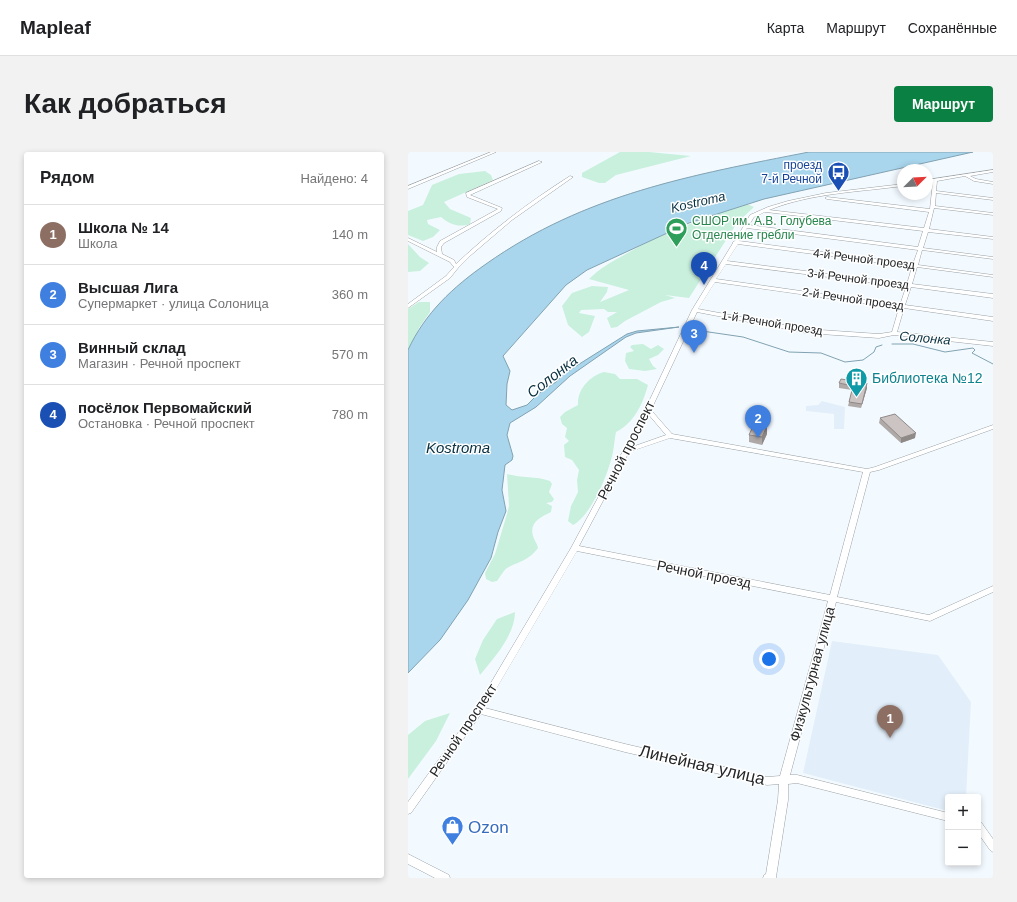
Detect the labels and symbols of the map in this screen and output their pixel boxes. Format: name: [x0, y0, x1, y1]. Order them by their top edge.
place label: проезд 7-й Речной: [761, 158, 822, 186]
bus stop icon: проезд 7-й Речной: [825, 159, 851, 192]
north arrow: [897, 164, 933, 200]
water label: Kostroma: [669, 188, 727, 216]
place label: СШОР им. А.В. Голубева Отделение гребли: [692, 214, 832, 242]
sports icon: СШОР им. А.В. Голубева Отделение гребли: [664, 215, 690, 248]
street label: 4-й Речной проезд: [812, 246, 916, 272]
pin: 4: [691, 252, 717, 285]
street label: 3-й Речной проезд: [806, 266, 910, 292]
street label: 2-й Речной проезд: [801, 285, 905, 313]
street label: 1-й Речной проезд: [720, 308, 824, 338]
pin: 3: [681, 320, 707, 353]
water label: Солонка: [899, 328, 951, 348]
water label: Солонка: [523, 351, 581, 401]
building icon: Библиотека №12: [844, 365, 870, 398]
place label: Библиотека №12: [872, 370, 983, 386]
street label: Речной проспект: [594, 397, 658, 502]
pin: 2: [745, 405, 771, 438]
water label: Kostroma: [426, 439, 490, 456]
street label: Речной проезд: [656, 557, 752, 591]
street label: Физкультурная улица: [786, 605, 838, 743]
your location: [759, 649, 779, 669]
street label: Речной проспект: [426, 680, 500, 780]
pin: 1: [877, 705, 903, 738]
street label: Линейная улица: [637, 741, 767, 789]
shop icon: Ozon: [439, 814, 465, 847]
place label: Ozon: [468, 818, 509, 837]

